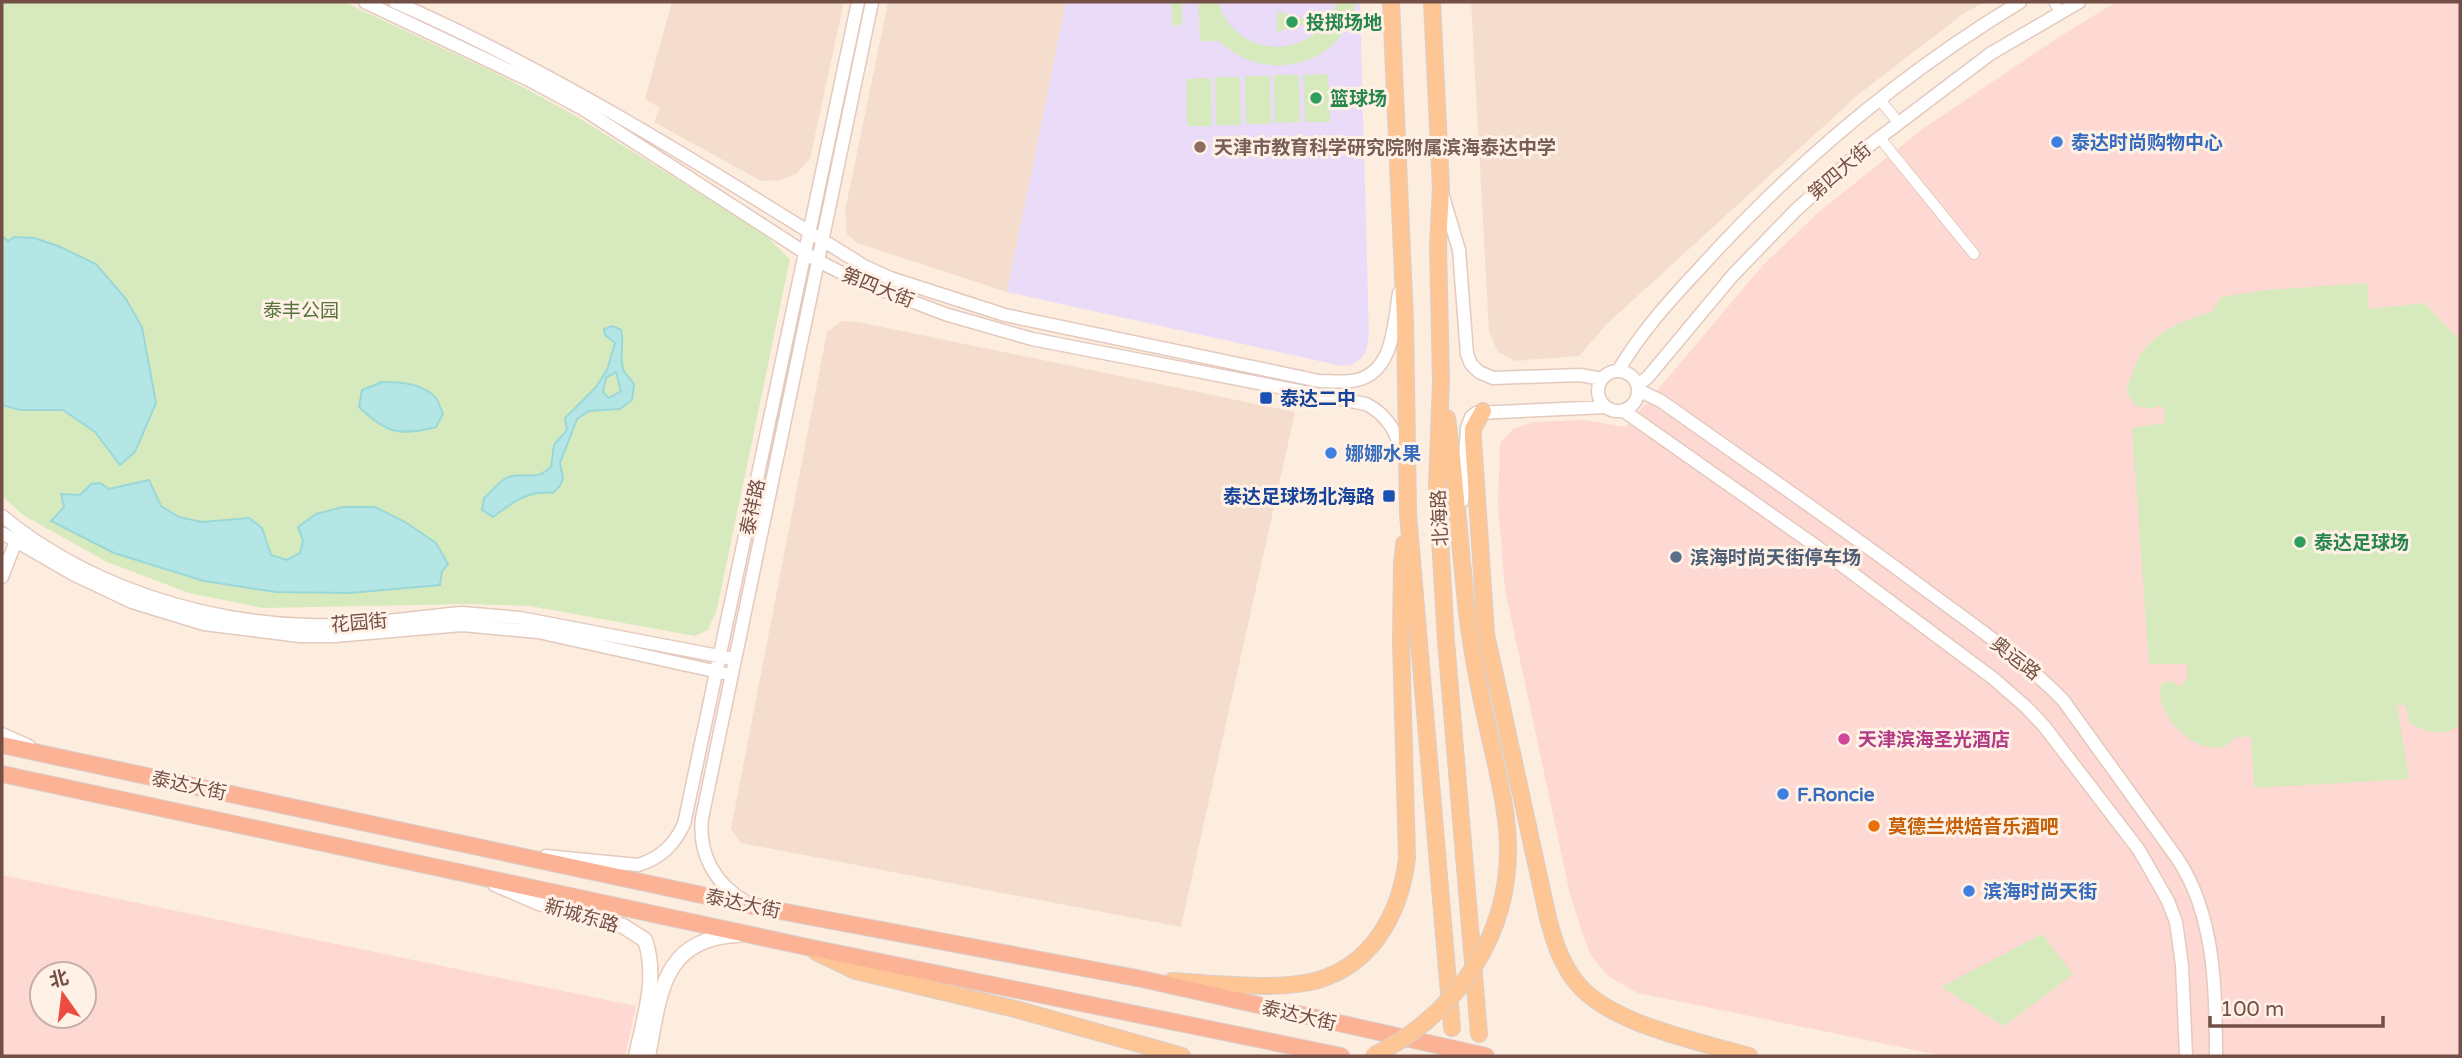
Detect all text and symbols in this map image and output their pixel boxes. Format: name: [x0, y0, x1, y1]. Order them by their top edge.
place label: 投掷场地: [1306, 12, 1382, 34]
marker: 投掷场地: [1284, 14, 1300, 30]
place label: 篮球场: [1330, 88, 1387, 110]
marker: 篮球场: [1308, 90, 1324, 106]
place label: 泰达时尚购物中心: [2071, 132, 2223, 154]
marker: 泰达时尚购物中心: [2049, 134, 2065, 150]
place label: 天津市教育科学研究院附属滨海泰达中学: [1214, 137, 1556, 159]
marker: 天津市教育科学研究院附属滨海泰达中学: [1192, 139, 1208, 155]
street label: 第四大街: [1804, 139, 1876, 205]
street label: 第四大街: [838, 263, 917, 312]
park label: 泰丰公园: [263, 300, 339, 322]
place label: 泰达二中: [1280, 388, 1356, 410]
marker: 泰达二中: [1258, 390, 1274, 406]
place label: 娜娜水果: [1345, 443, 1421, 465]
marker: 娜娜水果: [1323, 445, 1339, 461]
street label: 泰祥路: [736, 477, 770, 537]
place label: 泰达足球场北海路: [1223, 486, 1375, 508]
marker: 泰达足球场北海路: [1381, 488, 1397, 504]
street label: 北海路: [1428, 489, 1452, 547]
place label: 泰达足球场: [2314, 532, 2409, 554]
marker: 泰达足球场: [2292, 534, 2308, 550]
place label: 滨海时尚天街停车场: [1690, 547, 1861, 569]
marker: 滨海时尚天街停车场: [1668, 549, 1684, 565]
street label: 花园街: [330, 610, 388, 636]
street label: 奥运路: [1986, 633, 2045, 685]
place label: 天津滨海圣光酒店: [1858, 729, 2010, 751]
marker: 天津滨海圣光酒店: [1836, 731, 1852, 747]
street label: 泰达大街: [149, 767, 228, 805]
place label: F.Roncie: [1797, 784, 1875, 806]
marker: F.Roncie: [1775, 786, 1791, 802]
place label: 莫德兰烘焙音乐酒吧: [1888, 816, 2059, 838]
marker: 莫德兰烘焙音乐酒吧: [1866, 818, 1882, 834]
place label: 滨海时尚天街: [1983, 881, 2097, 903]
marker: 滨海时尚天街: [1961, 883, 1977, 899]
street label: 泰达大街: [703, 885, 782, 923]
street label: 新城东路: [542, 895, 621, 937]
north arrow: [28, 960, 98, 1030]
text: 北: [47, 967, 71, 992]
scale bar: [2210, 984, 2383, 1028]
street label: 泰达大街: [1259, 997, 1338, 1035]
text: 100 m: [2220, 997, 2284, 1022]

